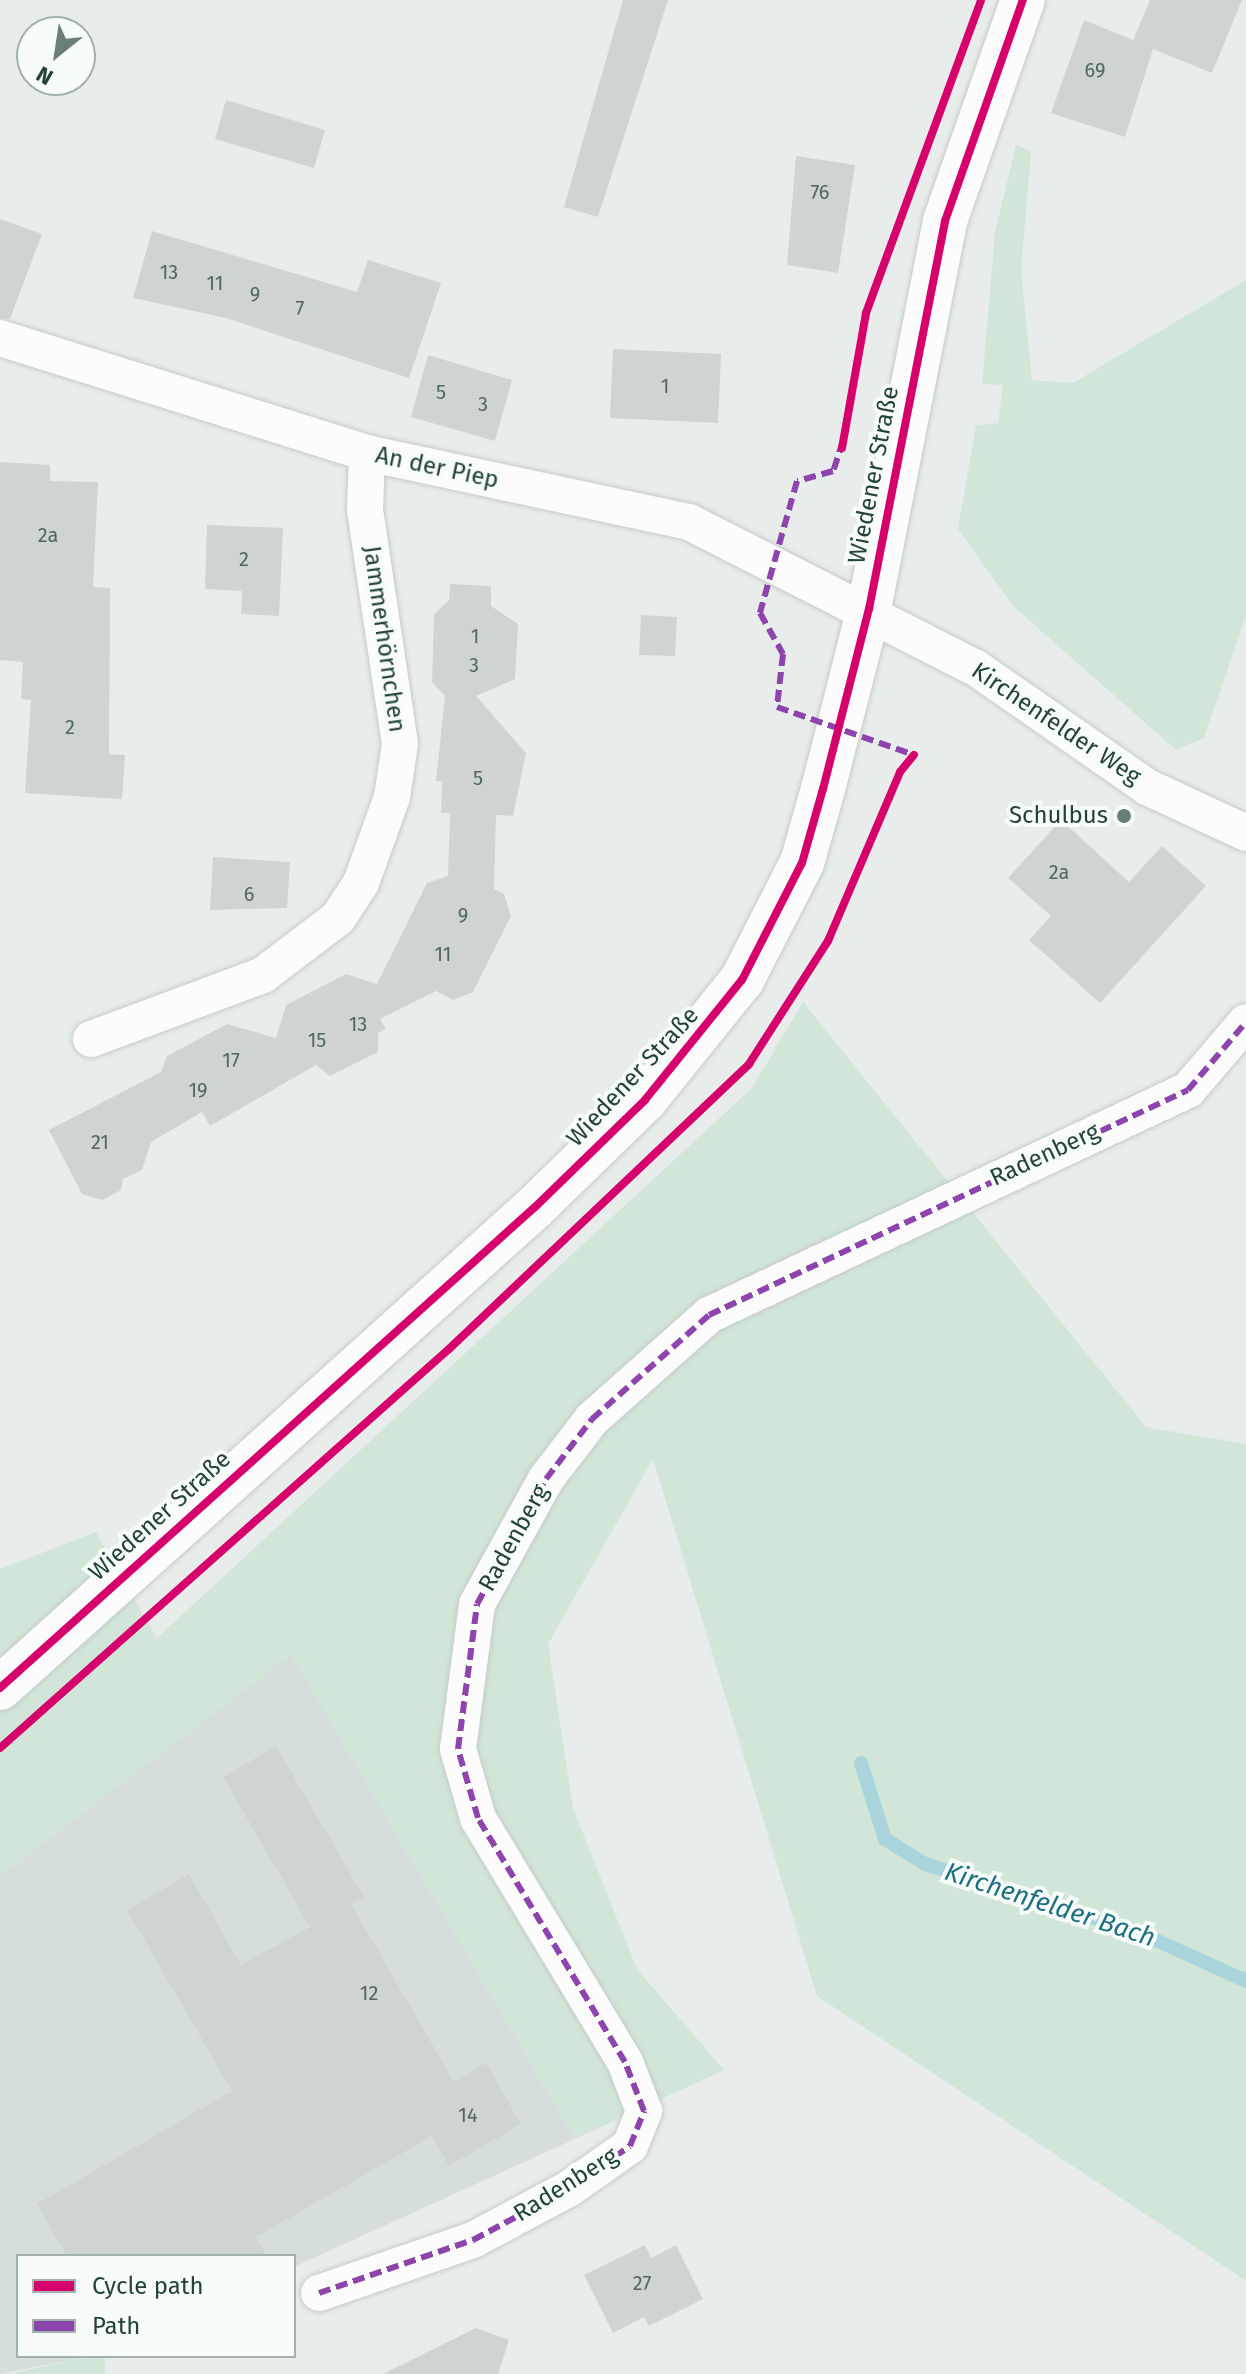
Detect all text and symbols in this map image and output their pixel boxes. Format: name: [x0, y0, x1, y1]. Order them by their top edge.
north arrow: [16, 16, 96, 96]
house number: 69: [1085, 58, 1105, 82]
text: N: [32, 60, 58, 91]
house number: 76: [810, 180, 830, 204]
house number: 13: [160, 260, 178, 284]
house number: 11: [206, 271, 224, 295]
house number: 9: [250, 282, 260, 306]
house number: 7: [296, 296, 304, 320]
house number: 1: [661, 374, 669, 398]
house number: 5: [436, 380, 446, 404]
street label: Wiedener Straße: [843, 384, 905, 566]
house number: 3: [478, 392, 488, 416]
street label: An der Piep: [373, 441, 501, 495]
house number: 2a: [38, 523, 58, 547]
street label: Jammerhörnchen: [357, 544, 411, 734]
house number: 2: [239, 547, 249, 571]
house number: 1: [471, 624, 479, 648]
house number: 3: [469, 653, 479, 677]
street label: Kirchenfelder Weg: [966, 657, 1146, 791]
house number: 2: [65, 715, 75, 739]
house number: 5: [473, 766, 483, 790]
place label: Schulbus: [1009, 802, 1108, 830]
marker: Schulbus: [1115, 807, 1133, 825]
house number: 2a: [1049, 860, 1069, 884]
house number: 6: [244, 882, 254, 906]
house number: 9: [458, 903, 468, 927]
house number: 11: [434, 942, 452, 966]
street label: Wiedener Straße: [561, 1001, 705, 1153]
house number: 13: [349, 1012, 367, 1036]
house number: 15: [308, 1028, 326, 1052]
house number: 17: [222, 1048, 240, 1072]
house number: 19: [188, 1078, 208, 1102]
street label: Radenberg: [986, 1117, 1104, 1193]
house number: 21: [91, 1130, 109, 1154]
street label: Wiedener Straße: [83, 1445, 237, 1587]
street label: Radenberg: [473, 1480, 555, 1596]
water label: Kirchenfelder Bach: [941, 1856, 1159, 1954]
house number: 12: [360, 1981, 378, 2005]
house number: 14: [458, 2103, 478, 2127]
street label: Radenberg: [509, 2142, 623, 2228]
legend: [16, 2254, 296, 2358]
house number: 27: [633, 2271, 651, 2295]
text: Cycle path: [92, 2272, 204, 2300]
text: Path: [92, 2312, 140, 2340]

